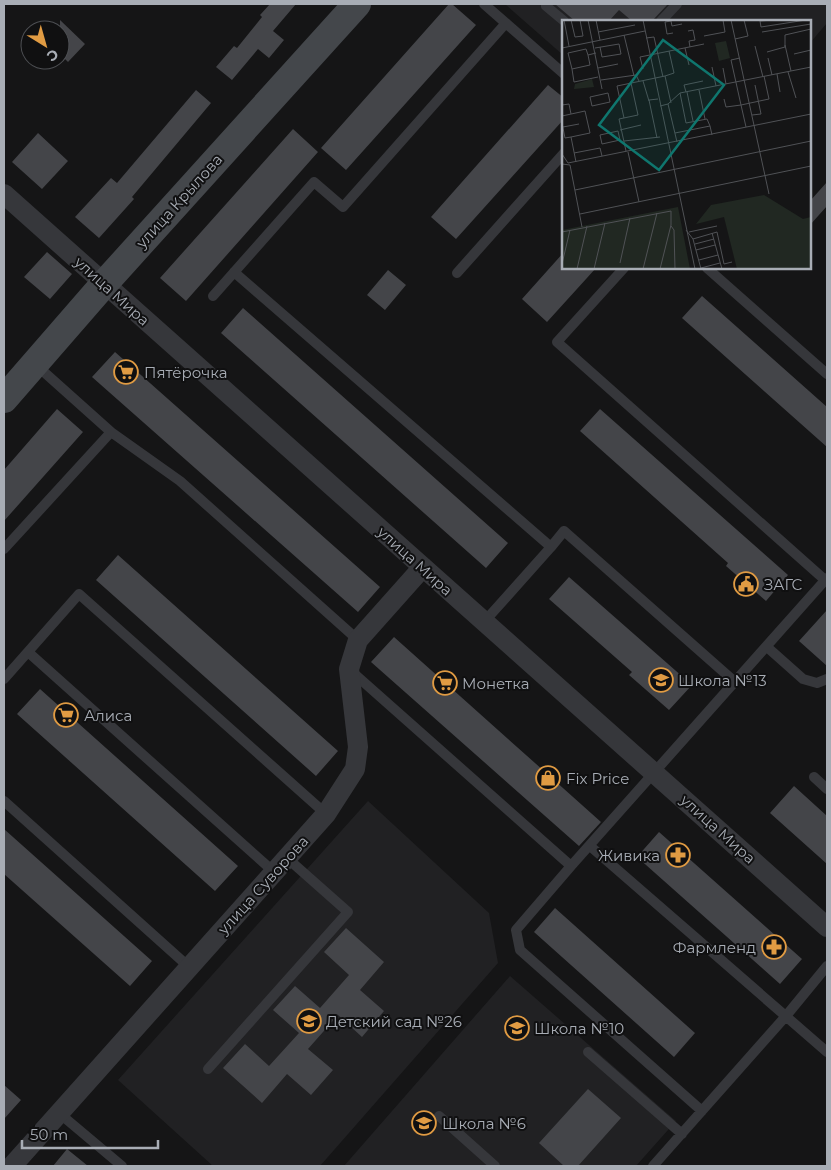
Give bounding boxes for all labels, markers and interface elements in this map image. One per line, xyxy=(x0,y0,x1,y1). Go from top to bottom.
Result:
north arrow xyxy=(20,20,70,70)
inset map xyxy=(562,20,811,269)
text: С xyxy=(43,45,62,66)
street label: улица Крылова xyxy=(131,150,226,253)
street label: улица Мира xyxy=(70,252,153,330)
supermarket icon: Пятёрочка xyxy=(113,359,139,385)
place label: Пятёрочка xyxy=(144,363,228,382)
street label: улица Мира xyxy=(373,522,456,600)
public building icon: ЗАГС xyxy=(733,571,759,597)
place label: ЗАГС xyxy=(764,575,803,594)
school or university icon: Школа №13 xyxy=(648,667,674,693)
supermarket icon: Монетка xyxy=(432,670,458,696)
place label: Школа №13 xyxy=(678,671,767,690)
place label: Монетка xyxy=(462,674,529,693)
supermarket icon: Алиса xyxy=(53,702,79,728)
place label: Алиса xyxy=(84,706,132,725)
shop icon: Fix Price xyxy=(535,765,561,791)
place label: Fix Price xyxy=(566,769,629,788)
street label: улица Мира xyxy=(676,790,759,868)
street label: улица Суворова xyxy=(213,832,312,939)
pharmacy icon: Живика xyxy=(665,842,691,868)
place label: Живика xyxy=(598,846,660,865)
pharmacy icon: Фармленд xyxy=(761,934,787,960)
place label: Фармленд xyxy=(673,938,756,957)
school or university icon: Детский сад №26 xyxy=(296,1008,322,1034)
place label: Детский сад №26 xyxy=(326,1012,462,1031)
school or university icon: Школа №10 xyxy=(504,1015,530,1041)
place label: Школа №10 xyxy=(534,1019,624,1038)
school or university icon: Школа №6 xyxy=(411,1110,437,1136)
place label: Школа №6 xyxy=(442,1114,526,1133)
scale bar xyxy=(22,1118,159,1150)
text: 50 m xyxy=(30,1125,68,1144)

